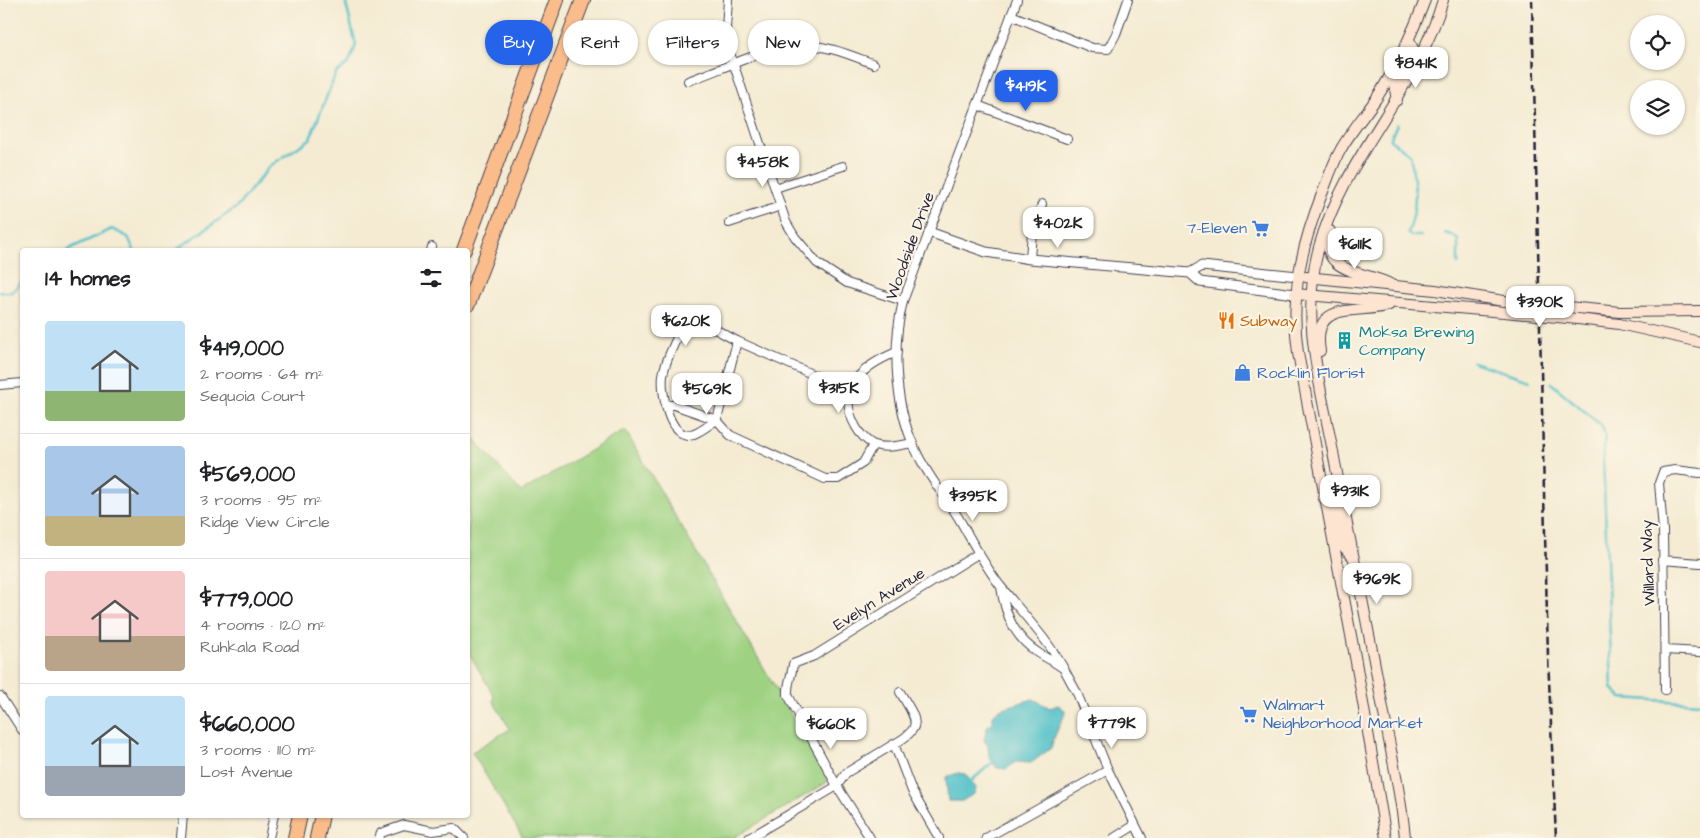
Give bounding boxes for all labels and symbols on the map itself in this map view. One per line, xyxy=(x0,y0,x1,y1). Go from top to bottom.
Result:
pin: $841K xyxy=(1381,46,1451,89)
pin: $419K xyxy=(991,70,1061,112)
pin: $458K xyxy=(728,146,798,188)
street label: Woodside Drive xyxy=(880,189,940,303)
pin: $402K xyxy=(1023,206,1093,249)
place label: 7-Eleven xyxy=(1187,217,1247,239)
supermarket icon: 7-Eleven xyxy=(1251,218,1271,238)
pin: $611K xyxy=(1320,228,1390,270)
pin: $390K xyxy=(1505,286,1575,328)
pin: $620K xyxy=(651,304,721,347)
place label: Subway xyxy=(1240,310,1297,333)
restaurant icon: Subway xyxy=(1216,311,1236,331)
place label: Moksa Brewing Company xyxy=(1359,321,1474,362)
building icon: Moksa Brewing Company xyxy=(1335,331,1355,351)
place label: Rocklin Florist xyxy=(1257,362,1366,384)
shop icon: Rocklin Florist xyxy=(1233,363,1253,383)
pin: $569K xyxy=(672,372,742,415)
pin: $315K xyxy=(804,372,874,414)
pin: $931K xyxy=(1315,474,1385,517)
pin: $395K xyxy=(938,480,1008,522)
street label: Willard Way xyxy=(1635,519,1661,606)
street label: Evelyn Avenue xyxy=(829,562,930,637)
pin: $969K xyxy=(1342,562,1412,605)
place label: Walmart Neighborhood Market xyxy=(1263,694,1423,735)
supermarket icon: Walmart Neighborhood Market xyxy=(1239,704,1259,724)
pin: $779K xyxy=(1077,706,1147,749)
pin: $660K xyxy=(796,708,866,750)

